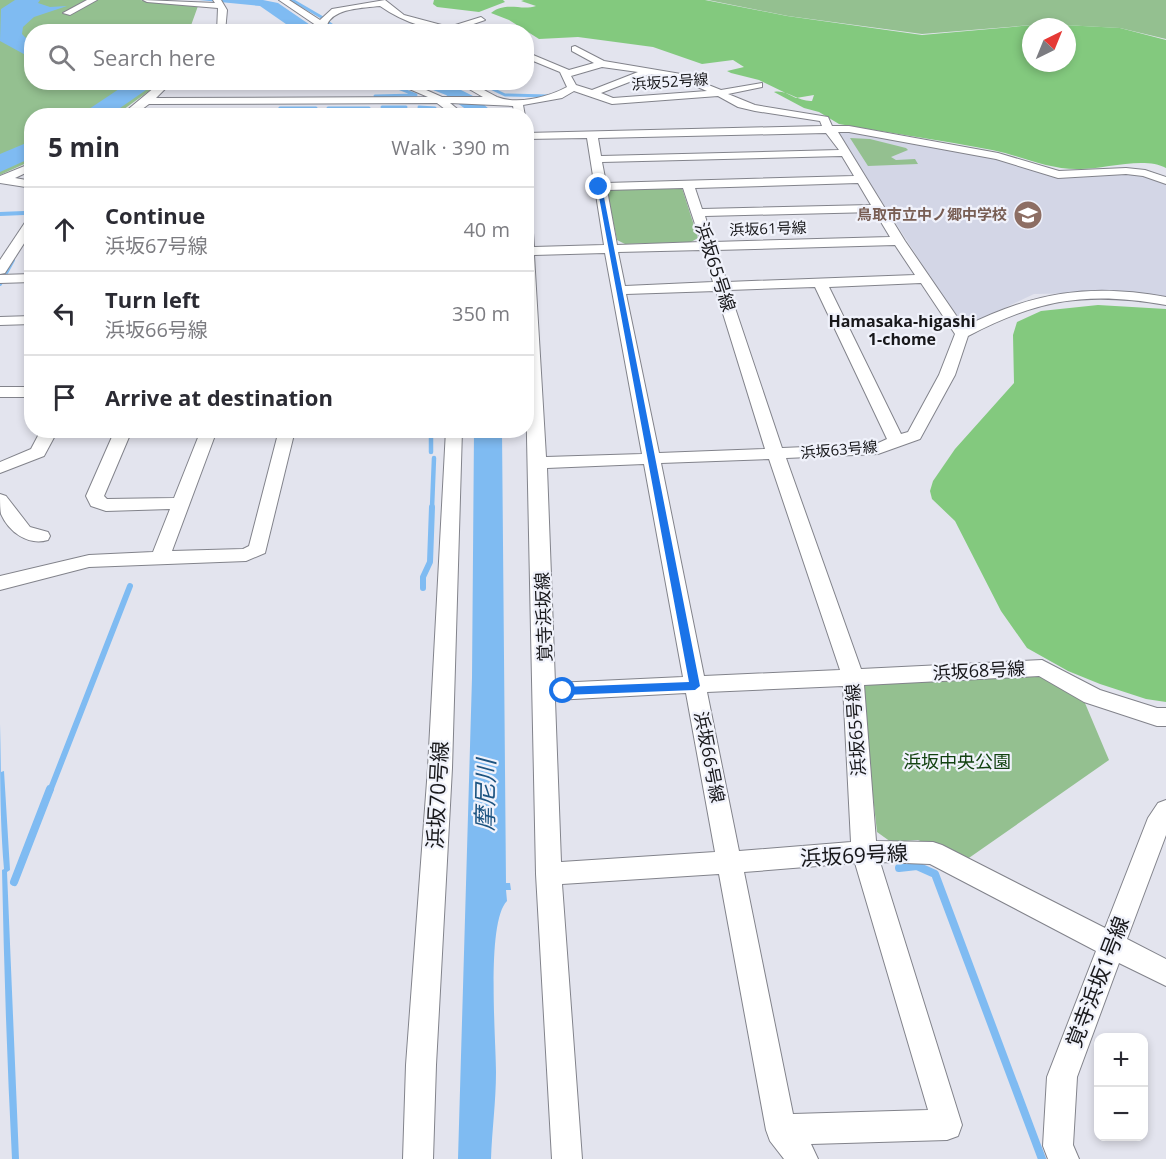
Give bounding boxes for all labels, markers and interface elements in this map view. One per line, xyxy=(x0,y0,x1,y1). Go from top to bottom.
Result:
north arrow xyxy=(1022,18,1076,72)
search box xyxy=(24,24,534,90)
icon: search xyxy=(45,41,78,74)
text: Search here xyxy=(93,42,216,72)
street label: 浜坂52号線 xyxy=(631,68,709,94)
text: 5 min xyxy=(48,129,120,165)
text: Walk · 390 m xyxy=(391,134,510,161)
route end xyxy=(585,173,611,199)
school or university icon: 鳥取市立中ノ郷中学校 xyxy=(1012,199,1044,231)
text: Continue xyxy=(105,200,205,230)
place label: 鳥取市立中ノ郷中学校 xyxy=(857,204,1007,224)
icon: ahead xyxy=(48,213,81,246)
text: 40 m xyxy=(463,216,510,243)
street label: 浜坂61号線 xyxy=(729,217,807,239)
street label: 浜坂65号線 xyxy=(690,219,742,314)
text: 浜坂67号線 xyxy=(105,232,208,259)
text: Turn left xyxy=(105,284,200,314)
icon: left xyxy=(48,297,81,330)
text: 350 m xyxy=(452,300,510,327)
district label: Hamasaka-higashi 1-chome xyxy=(828,310,976,350)
text: 浜坂66号線 xyxy=(105,316,208,343)
icon: arrive xyxy=(48,381,81,414)
text: Arrive at destination xyxy=(105,382,333,412)
street label: 浜坂63号線 xyxy=(800,436,878,462)
street label: 覚寺浜坂線 xyxy=(529,572,557,662)
street label: 浜坂68号線 xyxy=(932,656,1026,684)
route start xyxy=(549,677,575,703)
street label: 浜坂65号線 xyxy=(840,683,870,777)
street label: 浜坂66号線 xyxy=(689,709,731,805)
street label: 浜坂70号線 xyxy=(420,740,454,850)
park label: 浜坂中央公園 xyxy=(903,749,1011,773)
water label: 摩尼川 xyxy=(467,756,502,831)
street label: 浜坂69号線 xyxy=(799,838,909,872)
street label: 覚寺浜坂1号線 xyxy=(1059,912,1135,1051)
map controls xyxy=(1094,1033,1148,1141)
button: + xyxy=(1094,1033,1148,1087)
button: − xyxy=(1094,1087,1148,1141)

